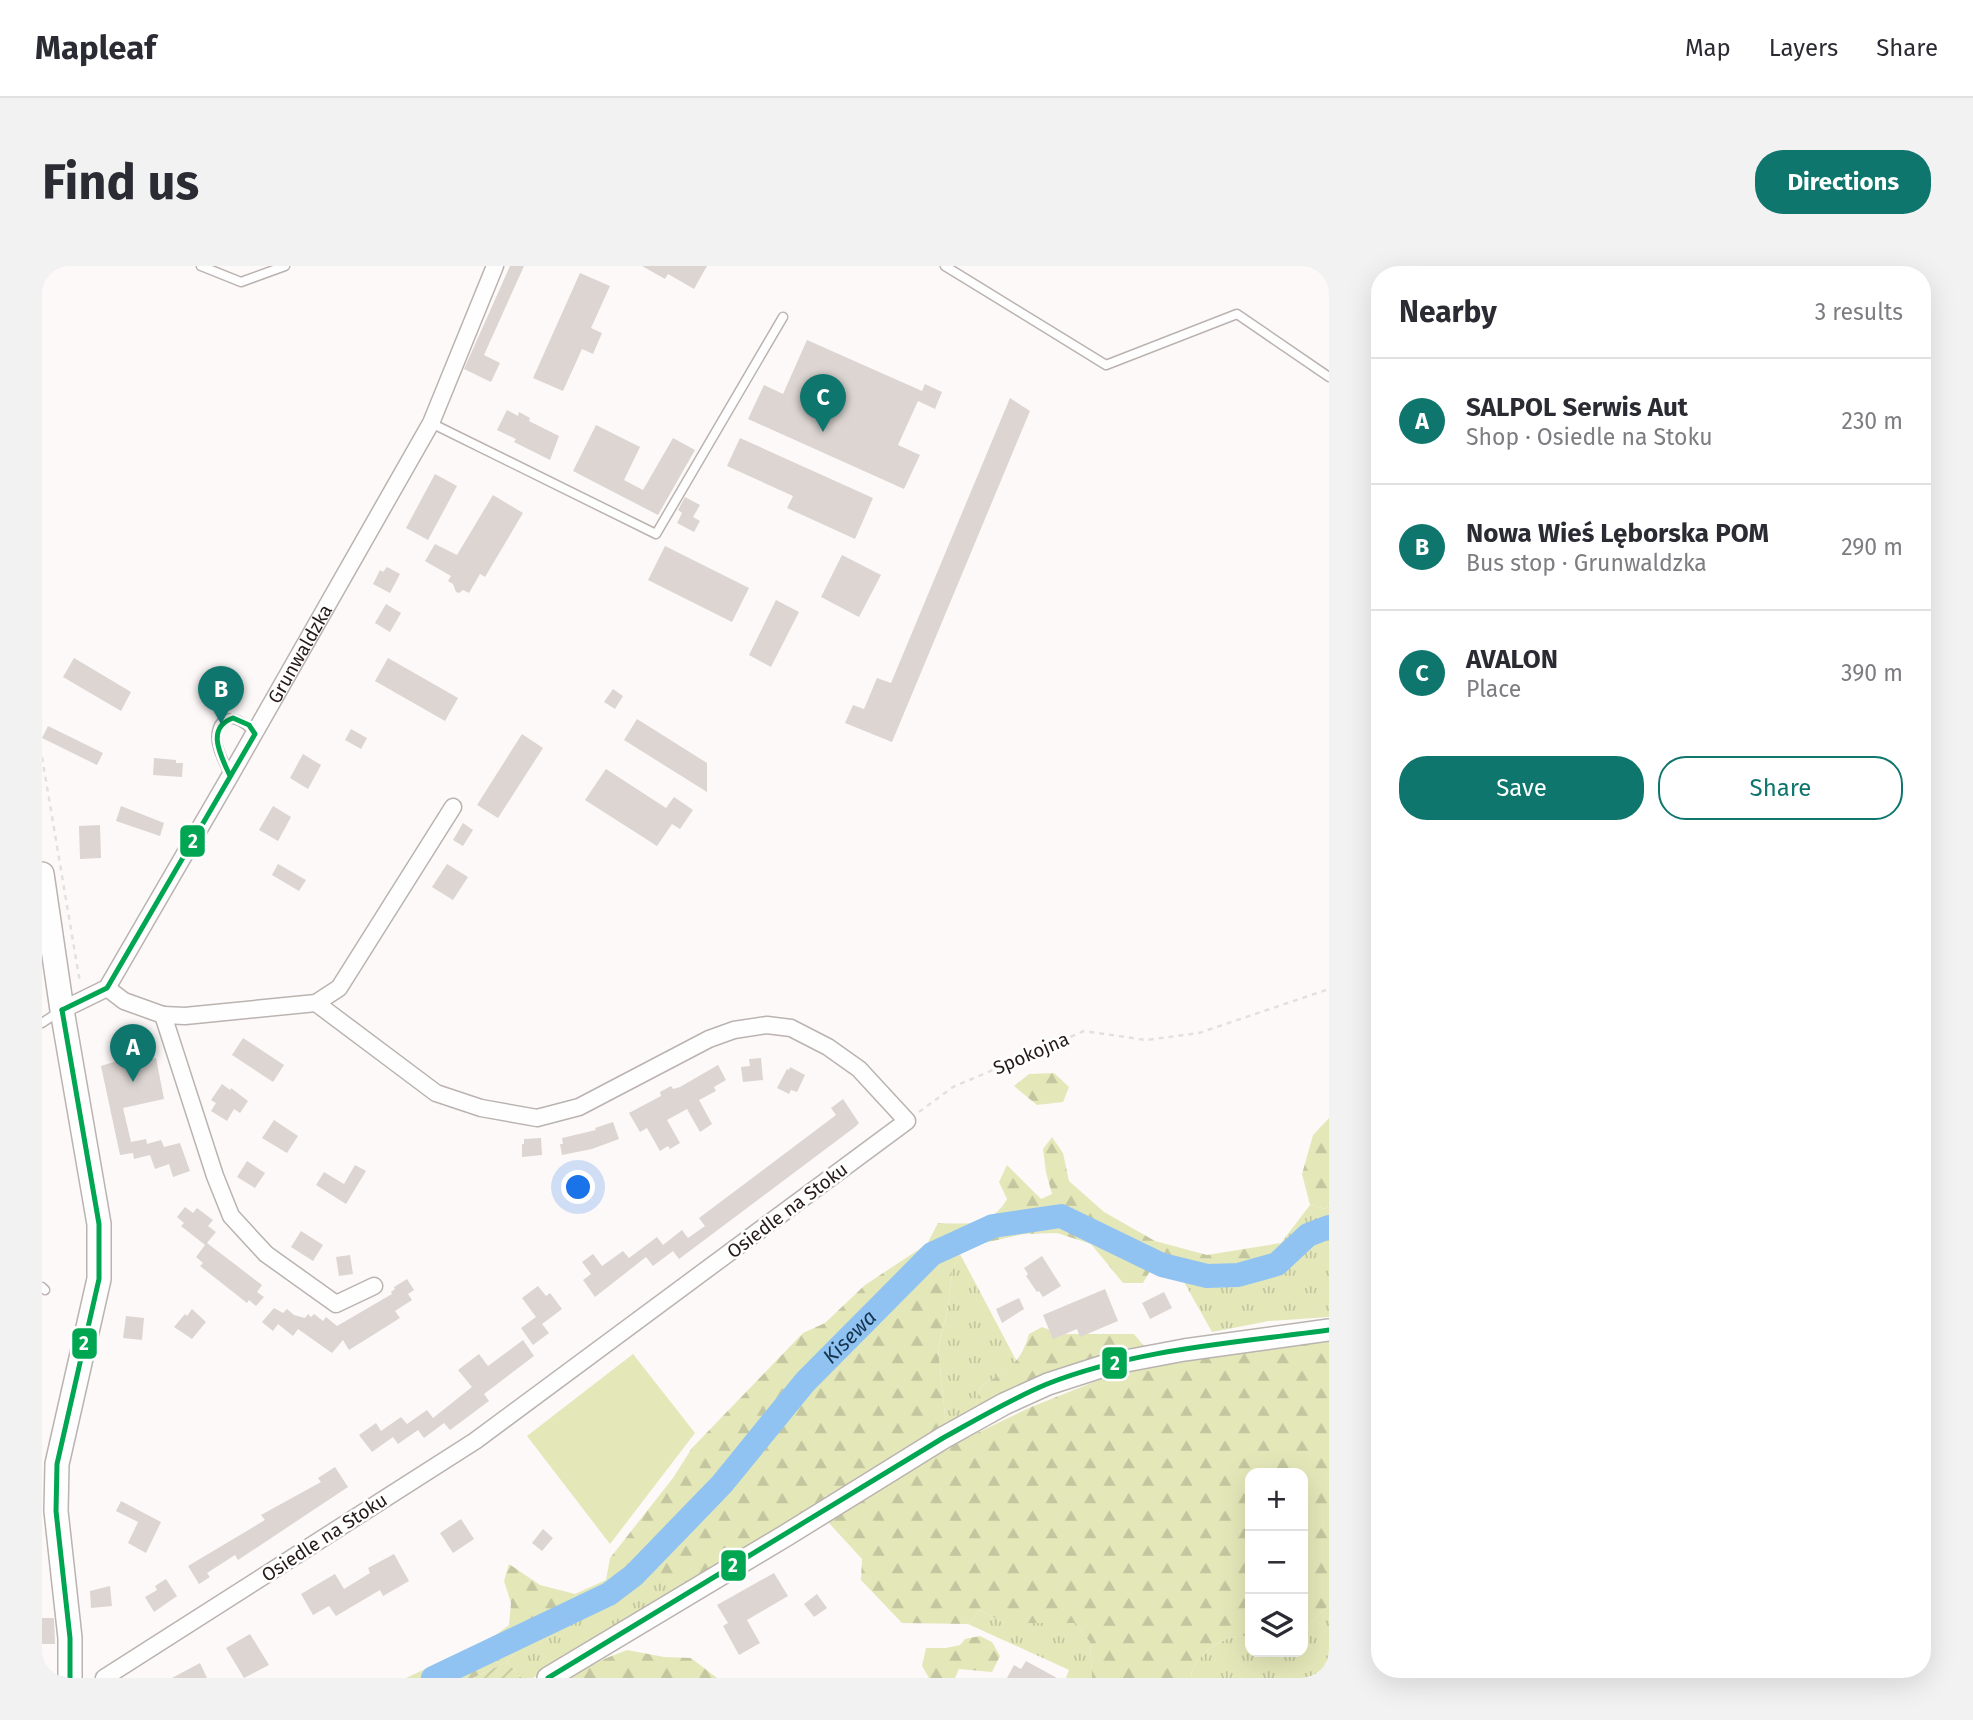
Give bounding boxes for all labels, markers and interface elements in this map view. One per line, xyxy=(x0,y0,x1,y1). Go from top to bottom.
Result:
text: Mapleaf xyxy=(35,28,156,68)
text: Map xyxy=(1685,34,1731,62)
text: Layers xyxy=(1769,34,1838,62)
text: Share xyxy=(1876,34,1938,62)
button: Directions xyxy=(1755,150,1931,214)
text: Find us xyxy=(42,153,199,212)
text: Nearby xyxy=(1399,294,1497,330)
text: 3 results xyxy=(1815,298,1903,326)
pin: C xyxy=(800,374,846,432)
text: SALPOL Serwis Aut xyxy=(1466,392,1688,423)
text: A xyxy=(1415,407,1429,435)
text: 230 m xyxy=(1842,407,1903,435)
text: Shop · Osiedle na Stoku xyxy=(1466,423,1713,451)
text: Nowa Wieś Lęborska POM xyxy=(1466,518,1769,549)
text: B xyxy=(1415,533,1429,561)
text: 290 m xyxy=(1841,533,1903,561)
text: Bus stop · Grunwaldzka xyxy=(1466,549,1707,577)
street label: Grunwaldzka xyxy=(263,600,337,707)
text: AVALON xyxy=(1466,644,1558,675)
text: C xyxy=(1415,659,1429,687)
text: 390 m xyxy=(1841,659,1903,687)
pin: B xyxy=(198,666,244,724)
text: Place xyxy=(1466,675,1521,703)
button: Save xyxy=(1399,756,1644,820)
button: Share xyxy=(1658,756,1903,820)
line badge: 2 xyxy=(179,824,206,858)
text: 2 xyxy=(188,830,198,853)
pin: A xyxy=(110,1024,156,1082)
street label: Spokojna xyxy=(990,1027,1073,1080)
street label: Osiedle na Stoku xyxy=(722,1158,852,1263)
your location xyxy=(561,1170,595,1204)
water label: Kisewa xyxy=(817,1305,882,1369)
line badge: 2 xyxy=(71,1327,98,1360)
text: 2 xyxy=(79,1332,89,1355)
line badge: 2 xyxy=(1101,1346,1128,1380)
text: 2 xyxy=(1110,1352,1120,1375)
map controls xyxy=(1245,1468,1308,1657)
button: + xyxy=(1245,1468,1308,1531)
street label: Osiedle na Stoku xyxy=(257,1488,391,1587)
button: − xyxy=(1245,1531,1308,1594)
line badge: 2 xyxy=(720,1549,747,1582)
text: 2 xyxy=(728,1554,738,1577)
button: layers xyxy=(1245,1594,1308,1657)

